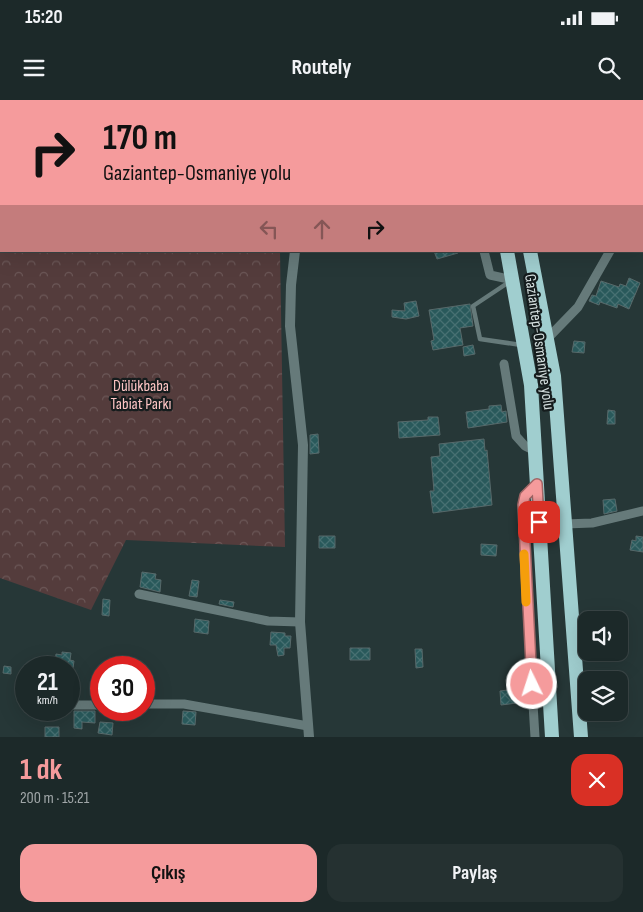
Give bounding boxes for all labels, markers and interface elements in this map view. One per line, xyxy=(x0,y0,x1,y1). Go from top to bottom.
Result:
text: 15:20 xyxy=(25,6,62,29)
icon: menu xyxy=(20,54,48,82)
text: Routely xyxy=(292,54,351,81)
icon: search xyxy=(595,54,623,82)
text: 170 m xyxy=(103,117,177,160)
icon: right xyxy=(20,120,85,185)
text: Gaziantep-Osmaniye yolu xyxy=(103,160,291,187)
icon: left xyxy=(255,215,283,243)
icon: ahead xyxy=(308,215,336,243)
icon: right xyxy=(361,215,389,243)
street label: Gaziantep-Osmaniye yolu xyxy=(520,273,558,411)
park label: Dülükbaba Tabiat Parkı xyxy=(110,377,172,414)
pin xyxy=(518,501,560,543)
icon: arrive xyxy=(525,508,553,536)
map controls xyxy=(578,611,628,721)
button: sound xyxy=(578,611,628,661)
speed limit sign: 30 xyxy=(90,656,155,721)
position arrow xyxy=(505,657,557,709)
text: 21 xyxy=(37,667,58,698)
button: layers xyxy=(578,671,628,721)
text: km/h xyxy=(37,693,58,708)
text: 1 dk xyxy=(20,752,62,788)
button: close xyxy=(571,754,623,806)
text: 200 m · 15:21 xyxy=(20,789,89,808)
button: Çıkış xyxy=(20,844,317,902)
button: Paylaş xyxy=(327,844,623,902)

